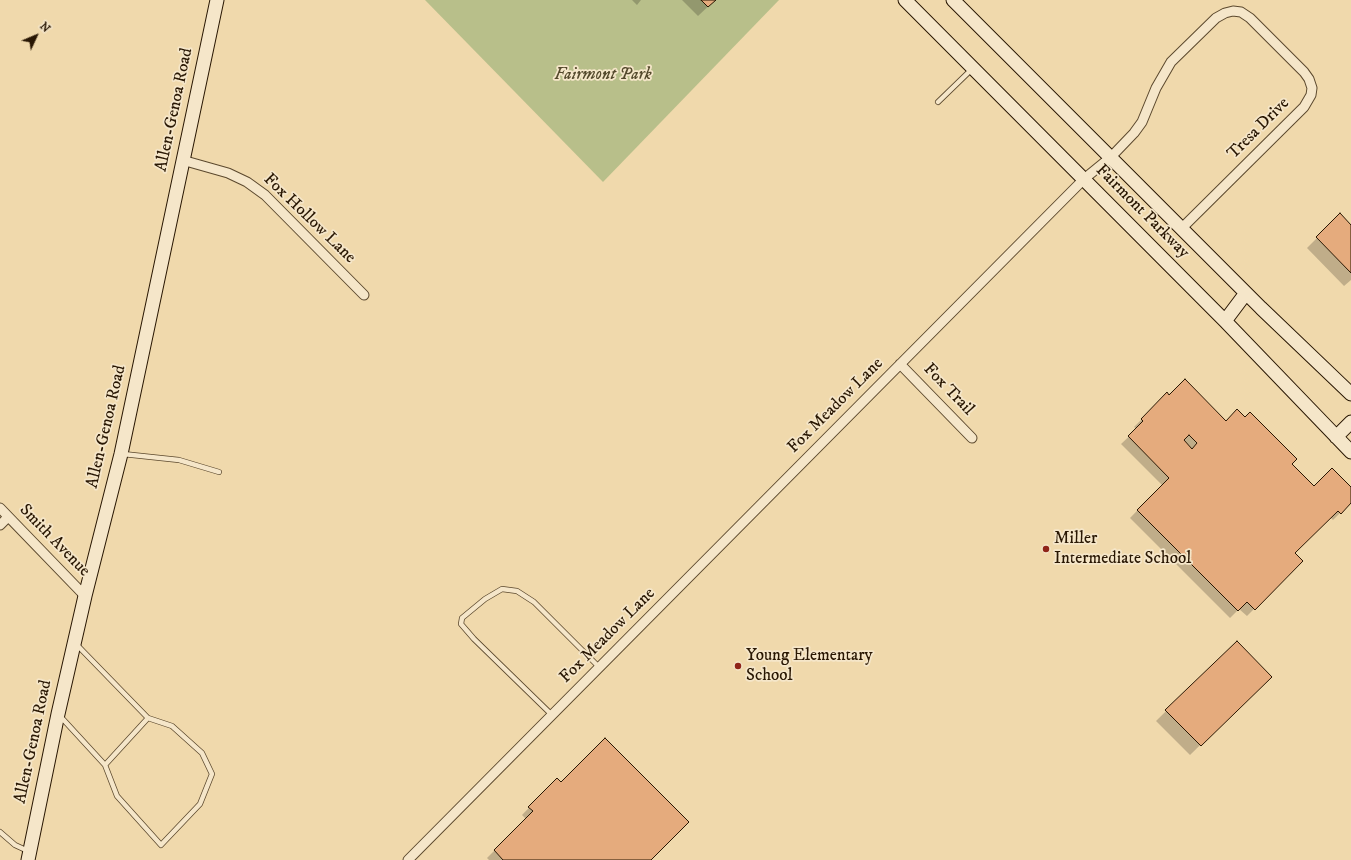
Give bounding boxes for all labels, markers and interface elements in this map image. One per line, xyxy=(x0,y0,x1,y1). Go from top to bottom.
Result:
north arrow xyxy=(16,16,56,56)
text: N xyxy=(36,20,53,36)
street label: Allen-Genoa Road xyxy=(152,46,198,174)
park label: Fairmont Park xyxy=(554,65,652,85)
street label: Tresa Drive xyxy=(1224,94,1294,164)
street label: Fairmont Parkway xyxy=(1091,161,1193,263)
street label: Fox Hollow Lane xyxy=(259,170,359,268)
street label: Fox Meadow Lane xyxy=(784,354,888,458)
street label: Fox Trail xyxy=(918,360,978,420)
street label: Allen-Genoa Road xyxy=(83,363,131,491)
street label: Smith Avenue xyxy=(14,500,94,582)
place label: Miller Intermediate School xyxy=(1054,529,1191,569)
marker: Miller Intermediate School xyxy=(1041,544,1051,554)
street label: Fox Meadow Lane xyxy=(556,584,660,688)
place label: Young Elementary School xyxy=(746,646,873,686)
marker: Young Elementary School xyxy=(733,661,743,671)
street label: Allen-Genoa Road xyxy=(11,678,57,806)

